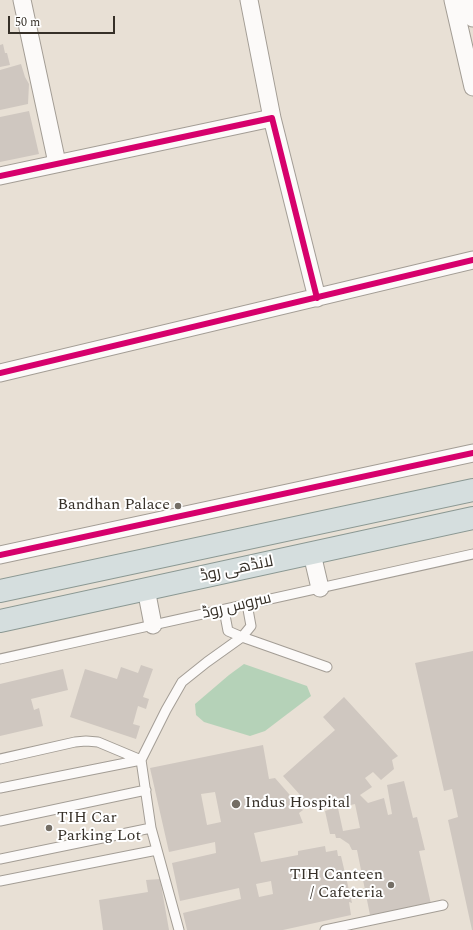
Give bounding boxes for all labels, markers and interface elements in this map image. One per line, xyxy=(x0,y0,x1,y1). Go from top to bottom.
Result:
scale bar xyxy=(10,8,117,34)
text: 50 m xyxy=(15,13,40,32)
place label: Bandhan Palace xyxy=(57,496,170,516)
marker: Bandhan Palace xyxy=(173,501,183,511)
street label: لانڈھی روڈ xyxy=(198,553,276,587)
street label: سروس روڈ xyxy=(200,590,274,624)
place label: Indus Hospital xyxy=(245,794,350,814)
marker: Indus Hospital xyxy=(230,798,242,810)
place label: TIH Car Parking Lot xyxy=(57,809,141,847)
marker: TIH Car Parking Lot xyxy=(44,823,54,833)
place label: TIH Canteen / Cafeteria xyxy=(290,866,383,904)
marker: TIH Canteen / Cafeteria xyxy=(386,880,396,890)

